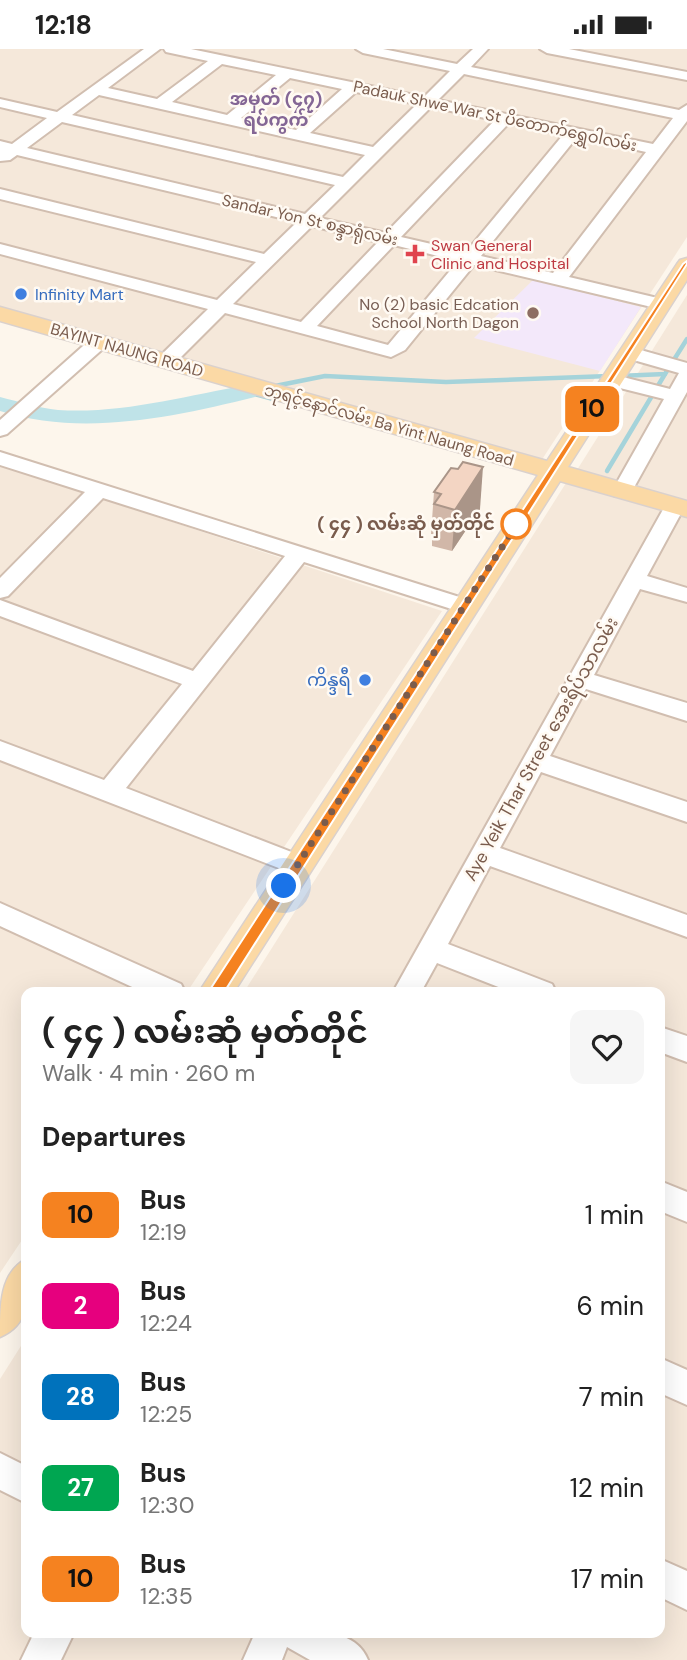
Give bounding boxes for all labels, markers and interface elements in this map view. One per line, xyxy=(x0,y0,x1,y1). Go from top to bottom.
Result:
text: 12:18 xyxy=(35,8,92,42)
street label: Padauk Shwe War St ပိတောက်ရွှေဝါလမ်း xyxy=(351,75,639,159)
district label: အမှတ် (၄၇) ရပ်ကွက် xyxy=(230,87,322,134)
street label: Sandar Yon St စန္ဒာရုံလမ်း xyxy=(219,189,400,254)
place label: Swan General Clinic and Hospital xyxy=(431,235,569,274)
marker: Swan General Clinic and Hospital xyxy=(405,244,425,264)
place label: Infinity Mart xyxy=(35,284,124,305)
marker: Infinity Mart xyxy=(13,286,29,302)
place label: No (2) basic Edcation School North Dagon xyxy=(359,294,519,333)
marker: No (2) basic Edcation School North Dagon xyxy=(525,305,541,321)
street label: BAYINT NAUNG ROAD xyxy=(48,318,206,382)
street label: ဘုရင့်နောင်လမ်း Ba Yint Naung Road xyxy=(261,378,517,475)
line badge: 10 xyxy=(560,386,624,432)
text: 10 xyxy=(579,393,605,424)
marker: ( ၄၄ ) လမ်းဆုံ မှတ်တိုင် xyxy=(501,509,531,539)
place label: ( ၄၄ ) လမ်းဆုံ မှတ်တိုင် xyxy=(317,512,495,538)
street label: Aye Yeik Thar Street အေးရိပ်သာလမ်း xyxy=(456,612,626,887)
place label: ကိန္ဒရီ xyxy=(307,666,352,695)
marker: ကိန္ဒရီ xyxy=(357,672,373,688)
your location xyxy=(266,868,301,903)
text: ( ၄၄ ) လမ်းဆုံ မှတ်တိုင် xyxy=(42,1010,368,1053)
button: heart xyxy=(570,1010,644,1084)
text: Walk · 4 min · 260 m xyxy=(42,1058,255,1088)
text: Departures xyxy=(42,1120,186,1154)
text: Bus xyxy=(140,1183,186,1217)
text: 1 min xyxy=(585,1198,644,1232)
text: 10 xyxy=(68,1199,93,1230)
text: 12:19 xyxy=(140,1217,187,1247)
text: Bus xyxy=(140,1274,186,1308)
text: 6 min xyxy=(576,1289,644,1323)
text: 2 xyxy=(74,1290,87,1321)
text: 12:24 xyxy=(140,1308,192,1338)
text: Bus xyxy=(140,1365,186,1399)
text: 7 min xyxy=(579,1380,644,1414)
text: 28 xyxy=(66,1381,95,1412)
text: 12:25 xyxy=(140,1399,192,1429)
text: Bus xyxy=(140,1456,186,1490)
text: 12 min xyxy=(570,1471,644,1505)
text: 27 xyxy=(67,1472,94,1503)
text: 12:30 xyxy=(140,1490,194,1520)
text: Bus xyxy=(140,1547,186,1581)
text: 17 min xyxy=(571,1562,644,1596)
text: 10 xyxy=(68,1563,93,1594)
text: 12:35 xyxy=(140,1581,193,1611)

